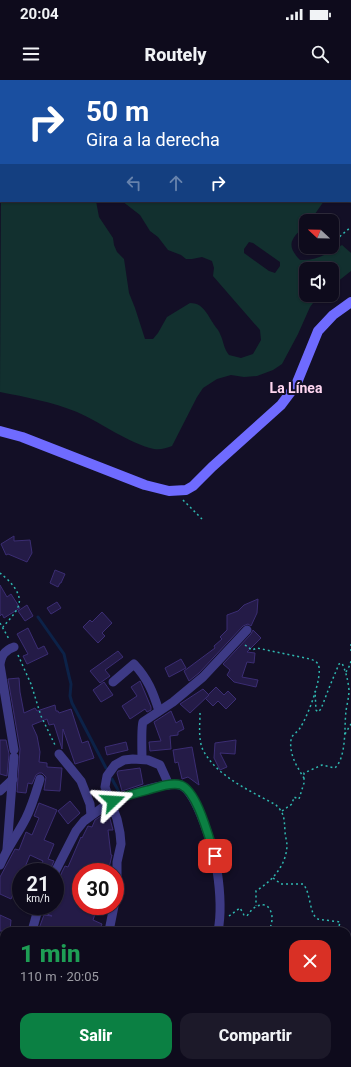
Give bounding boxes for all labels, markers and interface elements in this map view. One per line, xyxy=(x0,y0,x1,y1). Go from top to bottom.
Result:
text: 20:04 xyxy=(20,5,59,23)
icon: menu xyxy=(20,43,42,65)
icon: search xyxy=(309,43,331,65)
text: Routely xyxy=(145,44,206,65)
text: 50 m xyxy=(86,95,149,128)
icon: right xyxy=(20,96,72,148)
text: Gira a la derecha xyxy=(86,129,220,150)
icon: left xyxy=(123,172,145,194)
icon: ahead xyxy=(165,172,187,194)
icon: right xyxy=(207,172,229,194)
north arrow xyxy=(299,214,339,254)
map controls xyxy=(299,214,339,302)
button: sound xyxy=(299,262,339,302)
district label: La Línea xyxy=(270,380,323,396)
position arrow xyxy=(92,780,134,822)
pin xyxy=(198,839,232,873)
icon: arrive xyxy=(204,845,226,867)
speed limit sign: 30 xyxy=(72,863,124,915)
text: 21 xyxy=(27,872,49,896)
text: km/h xyxy=(26,893,50,904)
text: 1 min xyxy=(20,940,81,968)
button: close xyxy=(289,940,331,982)
text: 110 m · 20:05 xyxy=(20,969,99,984)
button: Salir xyxy=(20,1013,172,1059)
button: Compartir xyxy=(180,1013,331,1059)

